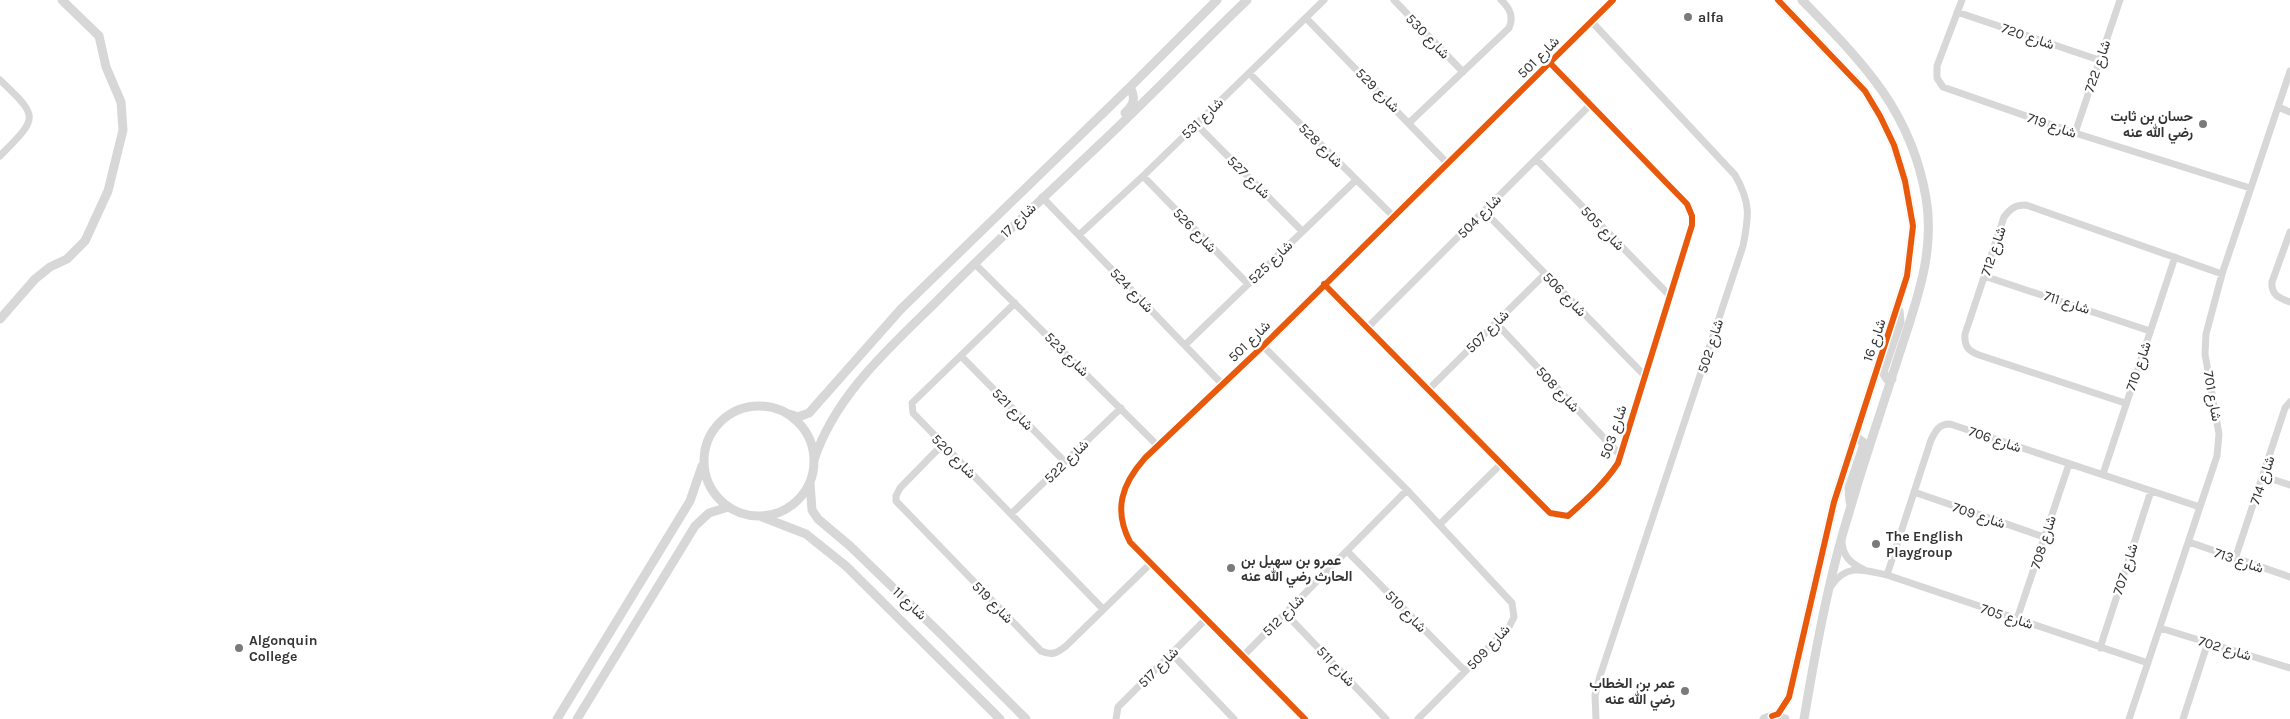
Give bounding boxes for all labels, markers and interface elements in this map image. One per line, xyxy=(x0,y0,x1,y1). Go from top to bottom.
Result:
place label: alfa xyxy=(1698,9,1724,26)
street label: شارع 530 xyxy=(1401,10,1453,64)
marker: alfa xyxy=(1682,11,1694,23)
street label: شارع 720 xyxy=(1999,20,2056,55)
street label: شارع 501 xyxy=(1514,33,1564,83)
street label: شارع 722 xyxy=(2081,38,2116,95)
street label: شارع 529 xyxy=(1351,65,1403,117)
street label: شارع 531 xyxy=(1178,94,1228,144)
place label: حسان بن ثابت رضي الله عنه xyxy=(2110,108,2193,144)
street label: شارع 719 xyxy=(2024,109,2079,144)
marker: حسان بن ثابت رضي الله عنه xyxy=(2197,118,2209,130)
street label: شارع 528 xyxy=(1293,120,1346,173)
street label: شارع 527 xyxy=(1222,152,1274,204)
street label: شارع 504 xyxy=(1454,191,1506,243)
street label: شارع 17 xyxy=(997,199,1041,243)
street label: شارع 505 xyxy=(1576,202,1628,256)
street label: شارع 526 xyxy=(1168,204,1220,258)
street label: شارع 712 xyxy=(1977,224,2012,279)
street label: شارع 525 xyxy=(1245,237,1298,289)
street label: شارع 524 xyxy=(1105,265,1157,318)
street label: شارع 506 xyxy=(1538,268,1590,322)
street label: شارع 711 xyxy=(2041,287,2092,320)
street label: شارع 507 xyxy=(1462,306,1514,358)
street label: شارع 501 xyxy=(1225,317,1275,367)
street label: شارع 502 xyxy=(1694,317,1729,376)
street label: شارع 16 xyxy=(1859,317,1892,364)
street label: شارع 523 xyxy=(1040,329,1092,381)
street label: شارع 710 xyxy=(2122,339,2157,394)
street label: شارع 508 xyxy=(1531,363,1583,417)
street label: شارع 701 xyxy=(2198,369,2225,423)
street label: شارع 521 xyxy=(987,385,1037,435)
street label: شارع 503 xyxy=(1596,403,1633,462)
street label: شارع 706 xyxy=(1966,423,2023,458)
street label: شارع 520 xyxy=(926,431,979,484)
street label: شارع 522 xyxy=(1040,436,1094,488)
street label: شارع 714 xyxy=(2246,454,2281,507)
street label: شارع 709 xyxy=(1950,499,2007,534)
street label: شارع 708 xyxy=(2027,513,2062,572)
place label: The English Playgroup xyxy=(1886,528,1963,561)
marker: The English Playgroup xyxy=(1870,538,1882,550)
street label: شارع 707 xyxy=(2109,541,2144,598)
street label: شارع 713 xyxy=(2211,544,2266,579)
place label: عمرو بن سهيل بن الحارث رضي الله عنه xyxy=(1241,552,1352,588)
marker: عمرو بن سهيل بن الحارث رضي الله عنه xyxy=(1225,562,1237,574)
street label: شارع 519 xyxy=(967,578,1017,628)
street label: شارع 11 xyxy=(888,583,930,625)
street label: شارع 510 xyxy=(1380,587,1430,637)
street label: شارع 512 xyxy=(1259,591,1309,641)
street label: شارع 705 xyxy=(1978,600,2035,635)
street label: شارع 509 xyxy=(1463,621,1515,675)
place label: Algonquin College xyxy=(249,632,317,665)
street label: شارع 702 xyxy=(2196,632,2253,666)
marker: Algonquin College xyxy=(233,642,245,654)
street label: شارع 517 xyxy=(1134,643,1184,693)
street label: شارع 511 xyxy=(1311,643,1358,691)
place label: عمر بن الخطاب رضي الله عنه xyxy=(1589,675,1675,711)
marker: عمر بن الخطاب رضي الله عنه xyxy=(1679,685,1691,697)

